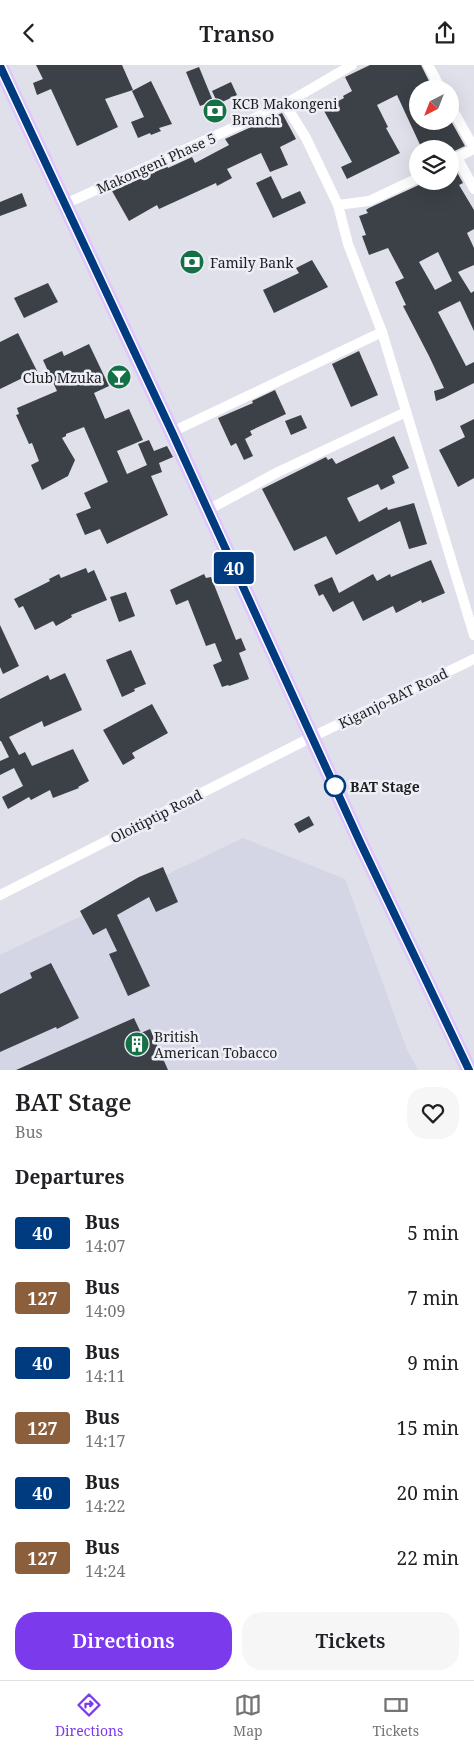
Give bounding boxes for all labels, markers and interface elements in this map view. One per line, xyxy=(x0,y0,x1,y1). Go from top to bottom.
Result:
text: Transo xyxy=(199,18,275,48)
icon: back xyxy=(15,19,43,47)
icon: share xyxy=(431,19,459,47)
north arrow xyxy=(409,80,459,130)
map controls xyxy=(409,80,459,190)
place label: KCB Makongeni Branch xyxy=(232,94,338,129)
bank icon: KCB Makongeni Branch xyxy=(202,98,228,124)
street label: Makongeni Phase 5 xyxy=(93,128,219,198)
button: layers xyxy=(409,140,459,190)
bank icon: Family Bank xyxy=(179,249,205,275)
place label: Family Bank xyxy=(210,253,294,272)
bar icon: Club Mzuka xyxy=(106,364,132,390)
place label: Club Mzuka xyxy=(23,368,102,387)
line badge: 40 xyxy=(212,552,256,584)
text: 40 xyxy=(224,556,244,580)
street label: Kiganjo-BAT Road xyxy=(335,663,451,733)
marker: BAT Stage xyxy=(324,775,346,797)
place label: BAT Stage xyxy=(350,777,420,796)
street label: Oloitiptip Road xyxy=(107,785,206,847)
place label: British American Tobacco xyxy=(154,1027,277,1062)
building icon: British American Tobacco xyxy=(124,1031,150,1057)
text: BAT Stage xyxy=(15,1085,132,1118)
button: heart xyxy=(407,1087,459,1139)
text: Bus xyxy=(15,1121,43,1143)
text: Departures xyxy=(15,1164,124,1190)
text: Bus xyxy=(85,1209,120,1235)
text: 5 min xyxy=(407,1220,459,1246)
text: 40 xyxy=(32,1221,53,1245)
text: 14:07 xyxy=(85,1235,125,1257)
text: Bus xyxy=(85,1274,120,1300)
text: 7 min xyxy=(407,1285,459,1311)
text: 127 xyxy=(27,1286,58,1310)
text: 14:09 xyxy=(85,1300,125,1322)
text: Bus xyxy=(85,1339,120,1365)
text: 9 min xyxy=(407,1350,459,1376)
text: 40 xyxy=(32,1351,53,1375)
text: 14:11 xyxy=(85,1365,125,1387)
text: Bus xyxy=(85,1404,120,1430)
text: 15 min xyxy=(397,1415,459,1441)
text: 127 xyxy=(27,1416,58,1440)
text: 14:17 xyxy=(85,1430,125,1452)
text: Bus xyxy=(85,1469,120,1495)
text: 20 min xyxy=(397,1480,459,1506)
text: 40 xyxy=(32,1481,53,1505)
text: 14:22 xyxy=(85,1495,125,1517)
text: Bus xyxy=(85,1534,120,1560)
text: 22 min xyxy=(397,1545,459,1571)
text: 127 xyxy=(27,1546,58,1570)
text: 14:24 xyxy=(85,1560,125,1582)
button: Directions xyxy=(15,1612,232,1670)
button: Tickets xyxy=(242,1612,459,1670)
tab: Directions xyxy=(55,1691,123,1740)
tab: Map xyxy=(233,1691,263,1740)
tab: Tickets xyxy=(373,1691,419,1740)

